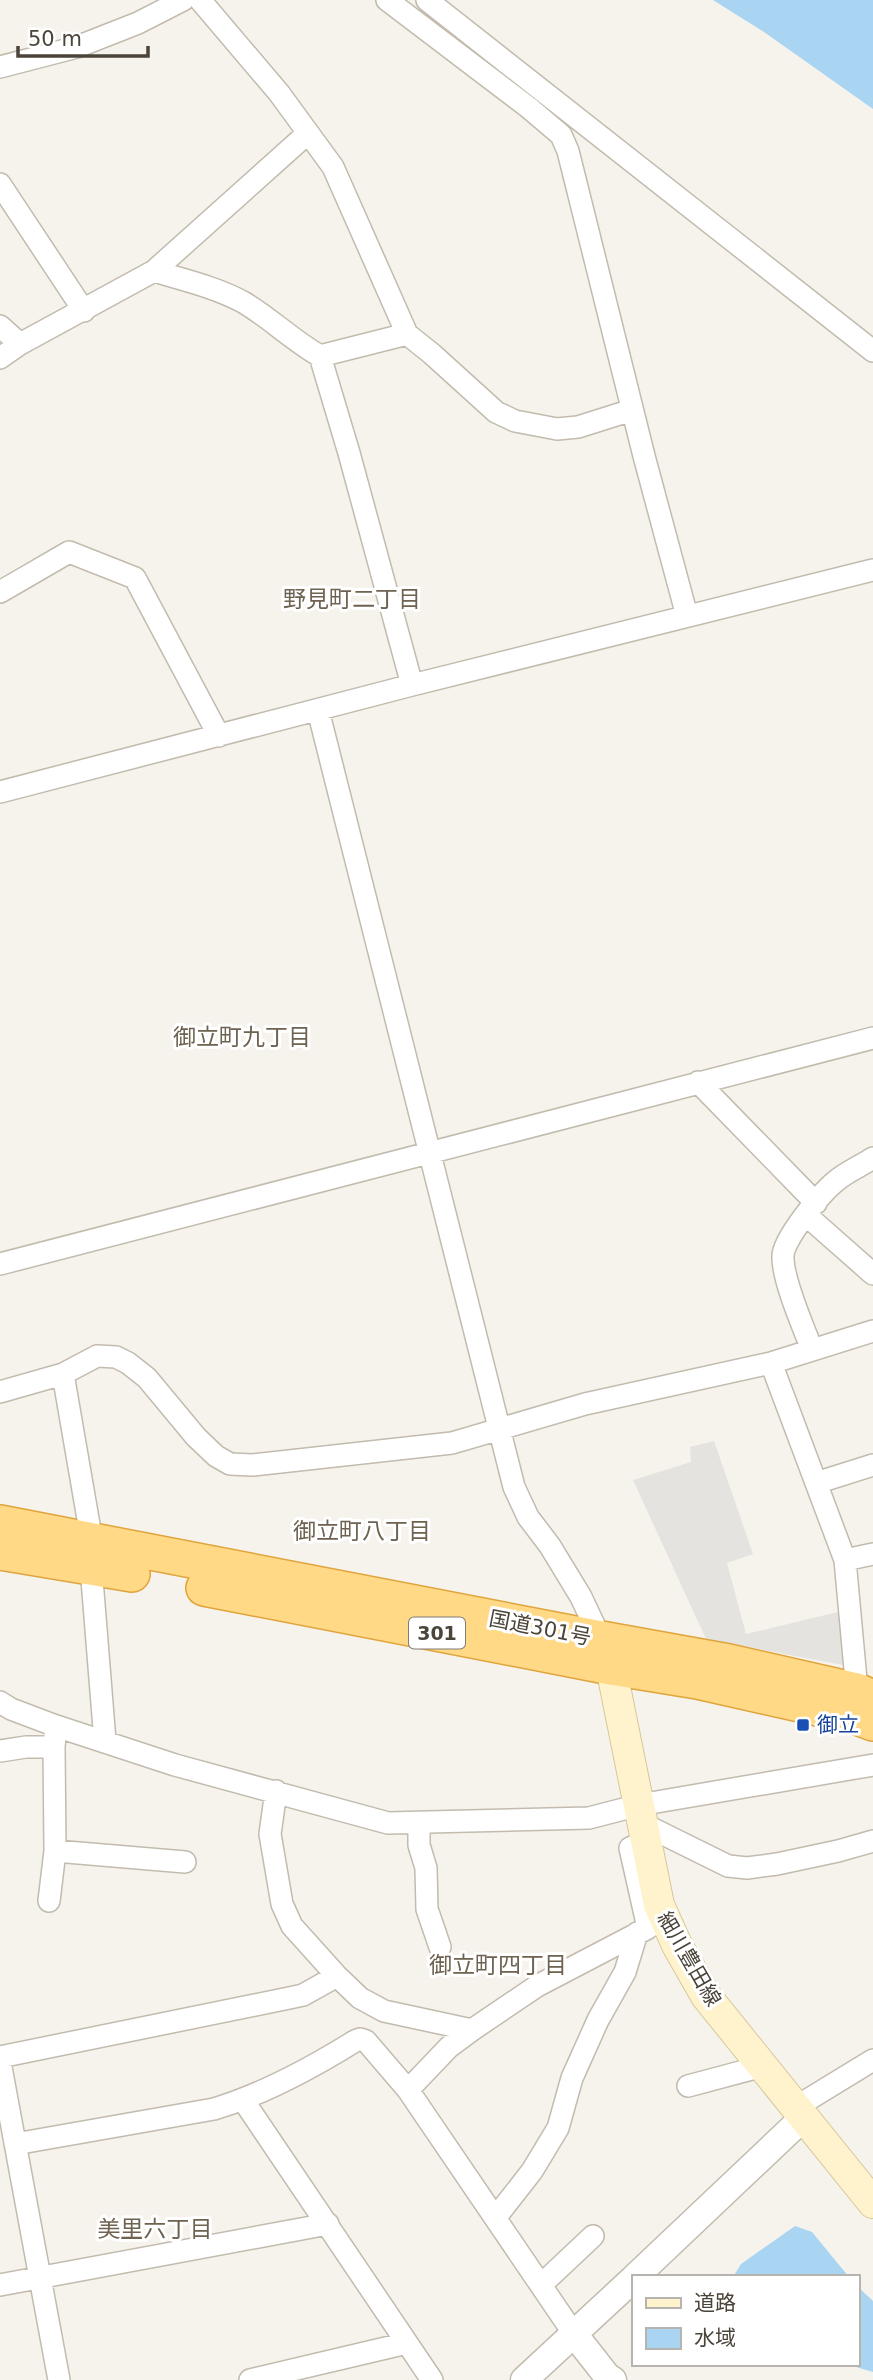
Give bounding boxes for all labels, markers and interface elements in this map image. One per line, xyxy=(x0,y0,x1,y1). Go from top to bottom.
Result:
scale bar xyxy=(18,14,147,58)
text: 50 m xyxy=(28,27,82,51)
district label: 野見町二丁目 xyxy=(283,586,421,612)
district label: 御立町九丁目 xyxy=(173,1024,311,1050)
district label: 御立町八丁目 xyxy=(293,1518,431,1544)
street label: 国道301号 xyxy=(487,1606,593,1650)
road number: 301 xyxy=(409,1618,465,1648)
place label: 御立 xyxy=(817,1713,859,1737)
marker: 御立 xyxy=(795,1717,811,1733)
street label: 細川豊田線 xyxy=(652,1908,726,2010)
district label: 御立町四丁目 xyxy=(429,1952,567,1978)
district label: 美里六丁目 xyxy=(98,2216,213,2242)
legend xyxy=(632,2275,859,2366)
text: 道路 xyxy=(694,2291,736,2315)
text: 水域 xyxy=(694,2326,736,2350)

